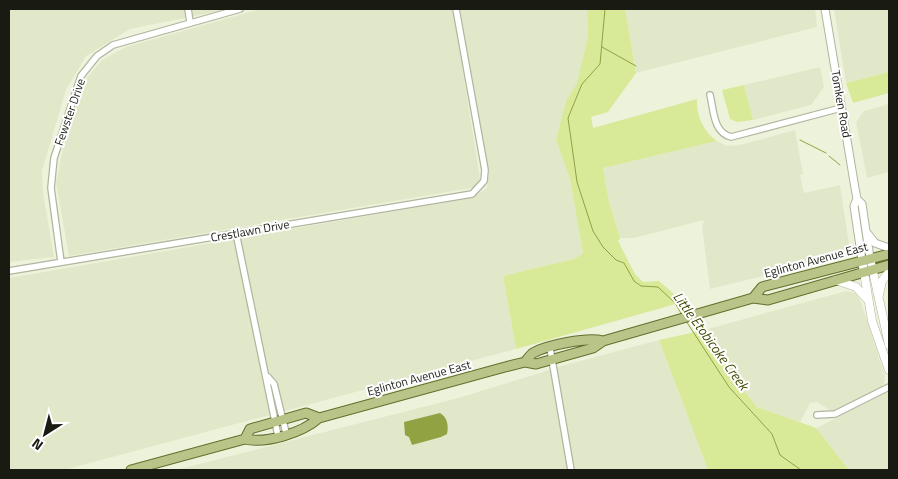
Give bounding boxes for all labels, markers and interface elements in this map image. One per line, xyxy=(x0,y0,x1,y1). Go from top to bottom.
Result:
street label: Tomken Road xyxy=(826,69,857,139)
street label: Fewster Drive xyxy=(49,76,90,148)
street label: Crestlawn Drive xyxy=(209,214,291,247)
street label: Eglinton Avenue East xyxy=(762,236,871,283)
water label: Little Etobicoke Creek xyxy=(668,287,755,396)
street label: Eglinton Avenue East xyxy=(365,354,474,401)
north arrow xyxy=(20,409,70,459)
text: N xyxy=(27,434,47,456)

